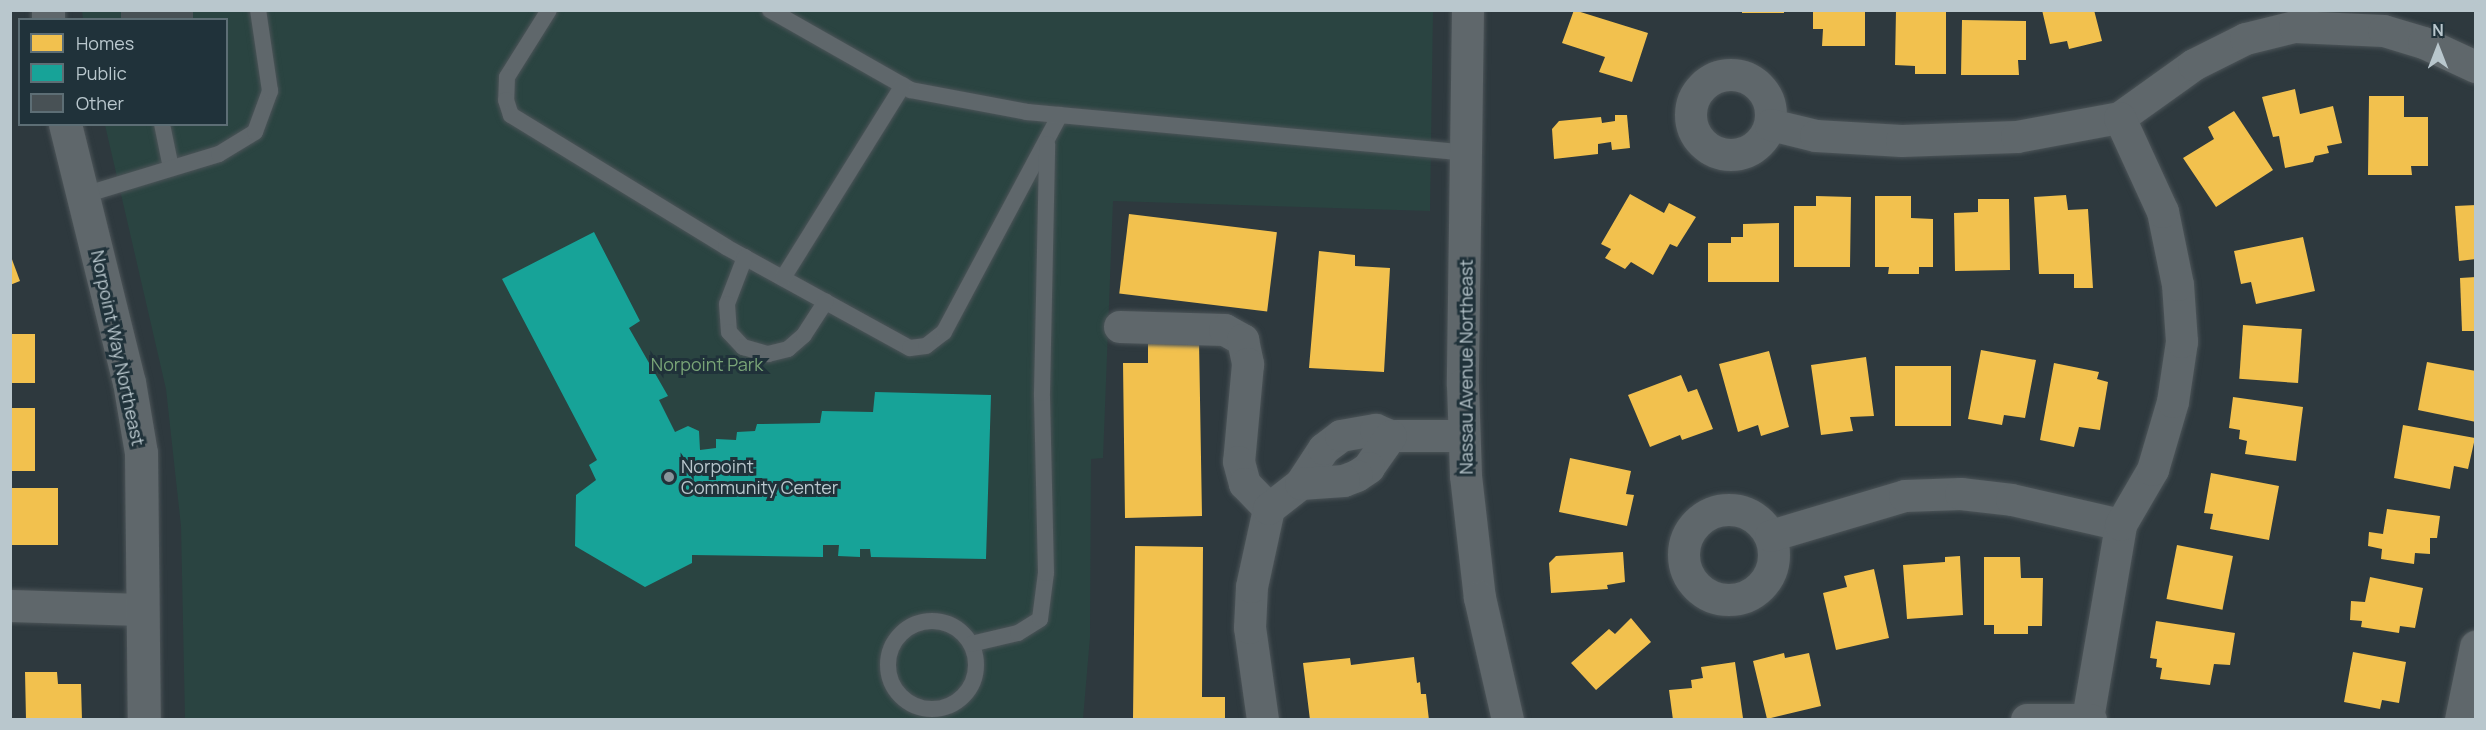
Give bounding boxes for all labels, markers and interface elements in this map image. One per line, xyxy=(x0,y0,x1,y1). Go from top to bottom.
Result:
legend xyxy=(18,18,228,126)
north arrow xyxy=(2408,18,2468,78)
text: N xyxy=(2432,19,2444,41)
text: Homes xyxy=(76,31,134,55)
text: Public xyxy=(76,61,127,85)
text: Other xyxy=(76,91,124,115)
street label: Norpoint Way Northeast xyxy=(87,248,149,448)
street label: Nassau Avenue Northeast xyxy=(1455,259,1477,475)
park label: Norpoint Park xyxy=(651,353,763,375)
place label: Norpoint Community Center xyxy=(681,456,838,498)
marker: Norpoint Community Center xyxy=(662,470,676,484)

